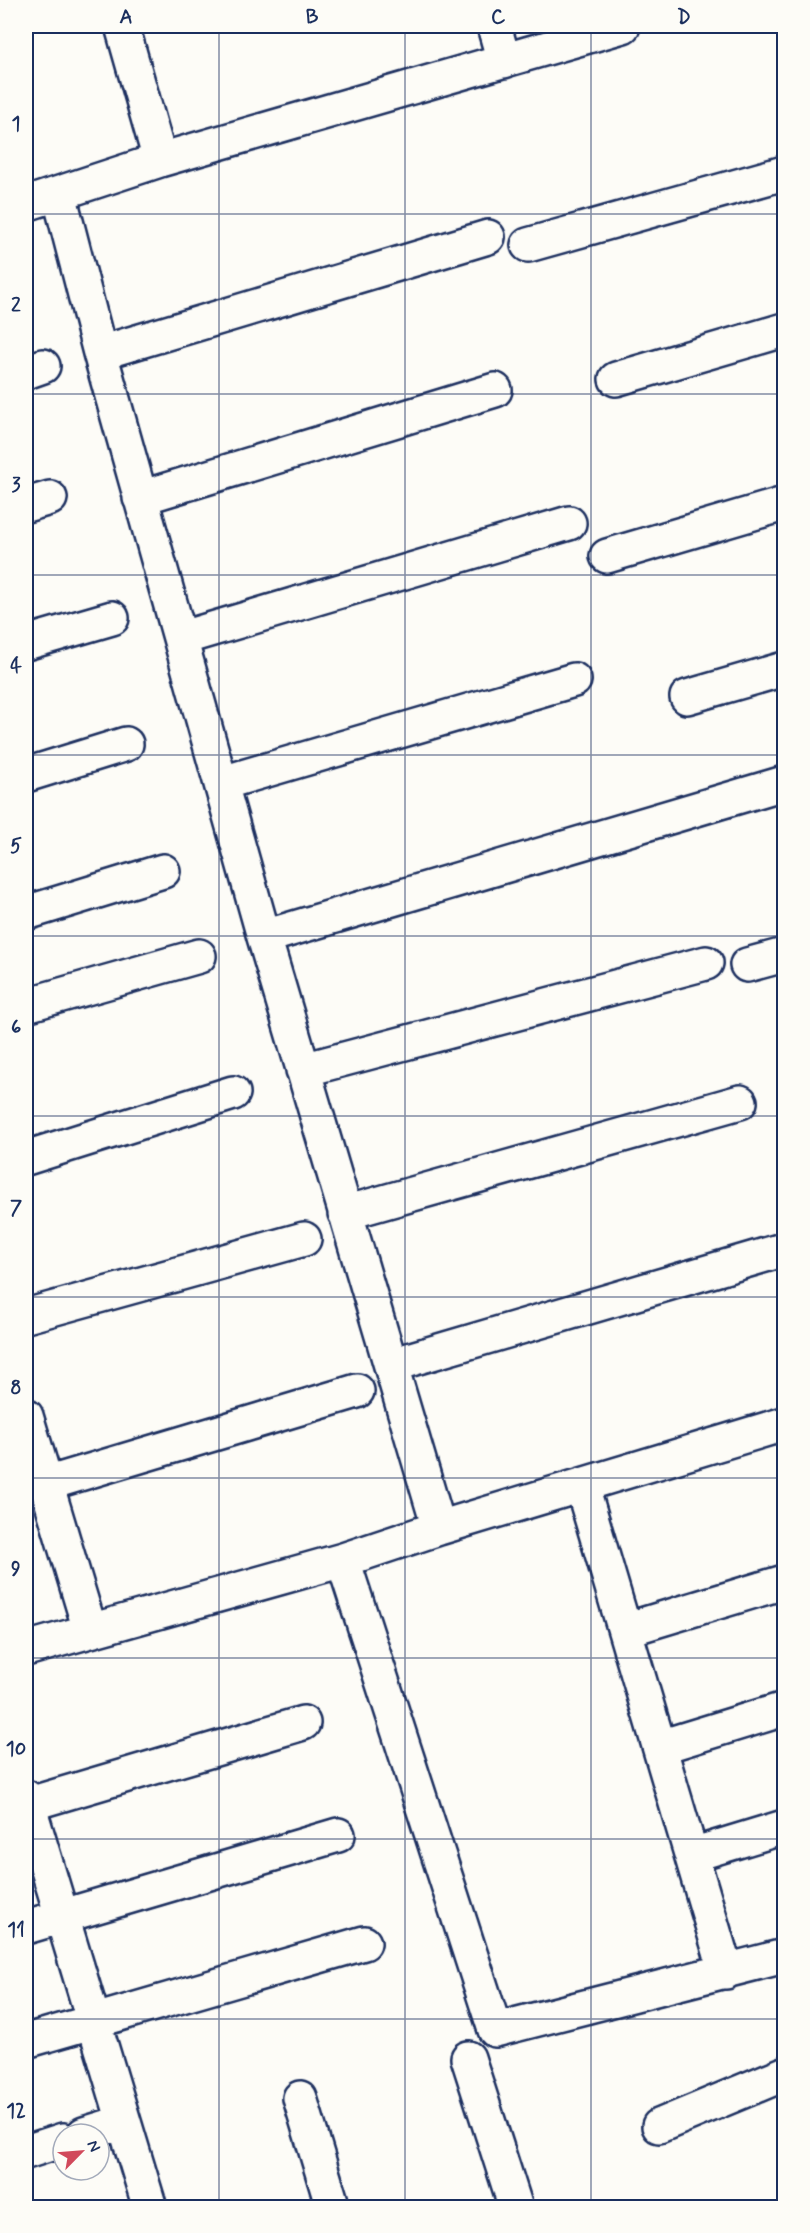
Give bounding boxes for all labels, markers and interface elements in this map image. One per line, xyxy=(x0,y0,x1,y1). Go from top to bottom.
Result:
text: A xyxy=(119,4,133,31)
text: B xyxy=(306,4,319,31)
text: C xyxy=(491,4,506,31)
text: D xyxy=(677,4,691,31)
text: 1 xyxy=(12,111,20,138)
text: 2 xyxy=(11,292,21,319)
text: 3 xyxy=(11,472,21,499)
text: 4 xyxy=(10,653,22,680)
text: 5 xyxy=(10,833,22,860)
text: 6 xyxy=(11,1014,21,1041)
text: 7 xyxy=(10,1195,22,1222)
text: 8 xyxy=(10,1375,22,1402)
text: 9 xyxy=(11,1556,21,1583)
text: 10 xyxy=(6,1736,26,1763)
text: 11 xyxy=(7,1917,25,1944)
text: 12 xyxy=(6,2098,26,2125)
north arrow xyxy=(51,2122,111,2182)
text: N xyxy=(81,2137,105,2156)

